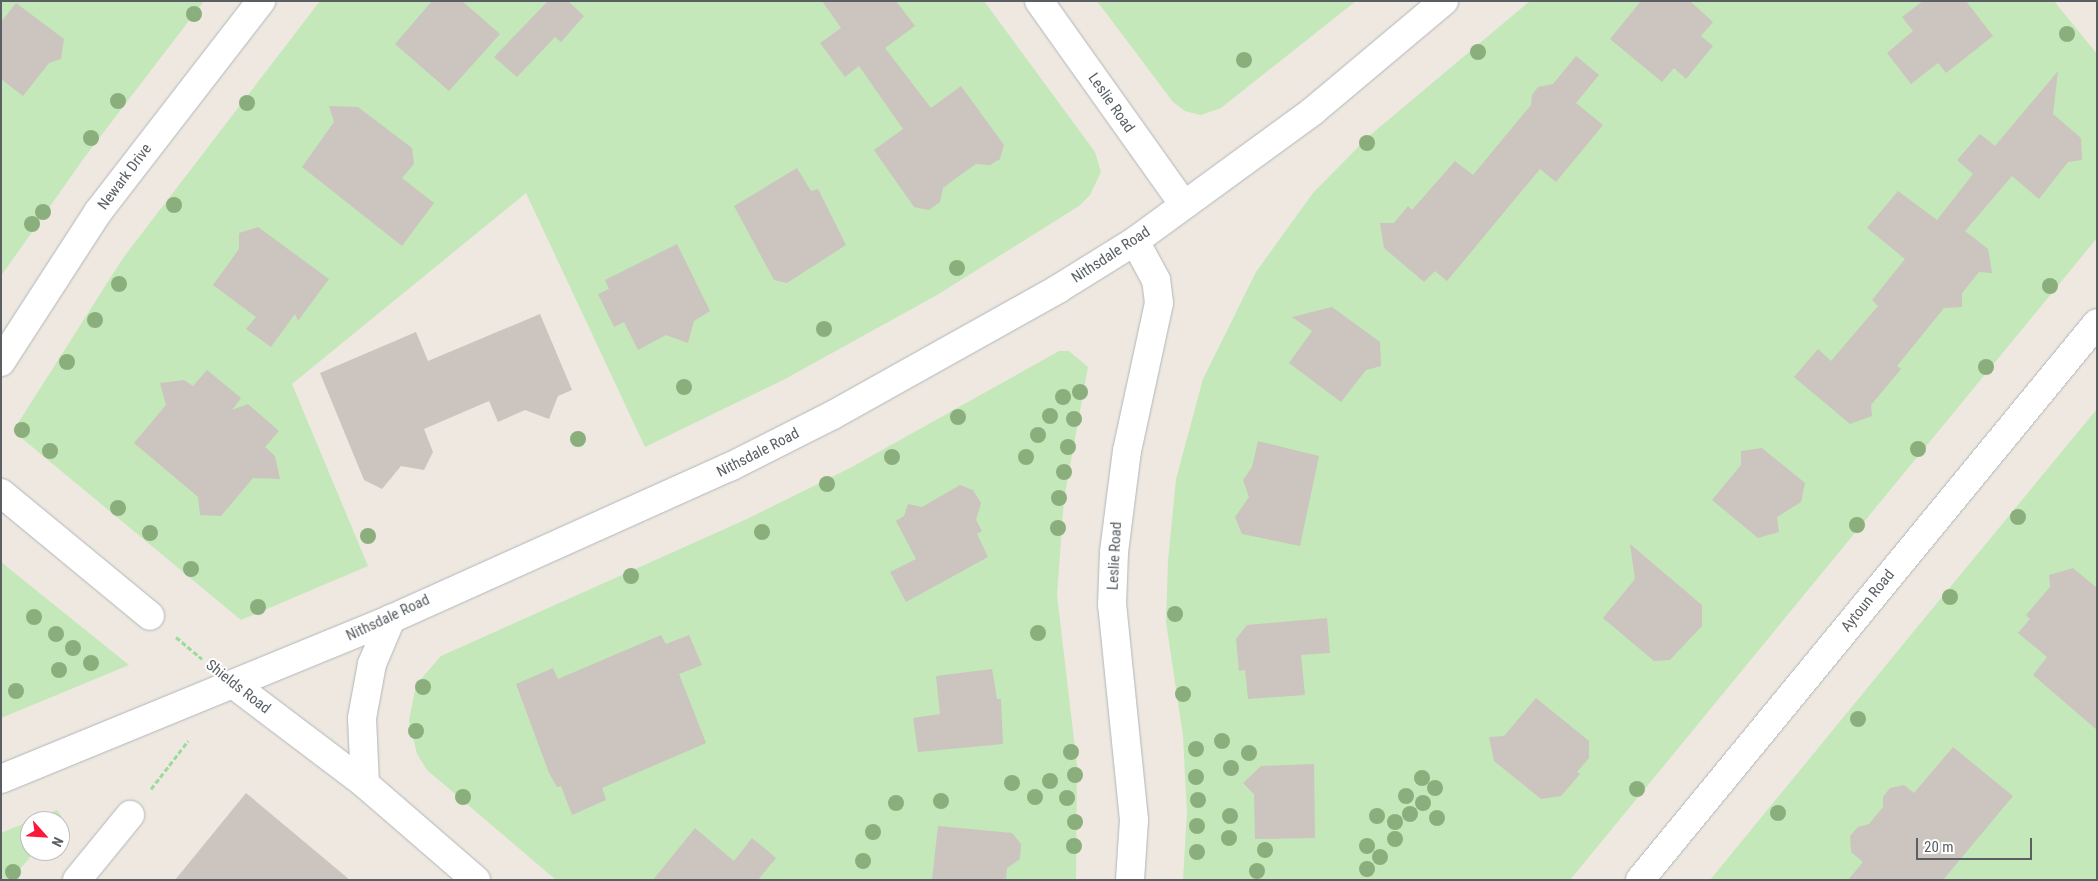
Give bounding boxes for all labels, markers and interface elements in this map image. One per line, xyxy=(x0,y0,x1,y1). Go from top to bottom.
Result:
street label: Leslie Road xyxy=(1084,70,1138,136)
street label: Newark Drive xyxy=(94,140,156,214)
street label: Nithsdale Road xyxy=(1068,223,1154,287)
street label: Nithsdale Road xyxy=(714,425,802,481)
street label: Leslie Road xyxy=(1104,521,1126,591)
street label: Aytoun Road xyxy=(1838,566,1898,636)
street label: Nithsdale Road xyxy=(343,591,433,645)
street label: Shields Road xyxy=(202,656,274,718)
north arrow xyxy=(20,811,70,861)
scale bar xyxy=(1918,828,2034,860)
text: N xyxy=(49,835,67,849)
text: 20 m xyxy=(1924,838,1954,856)

